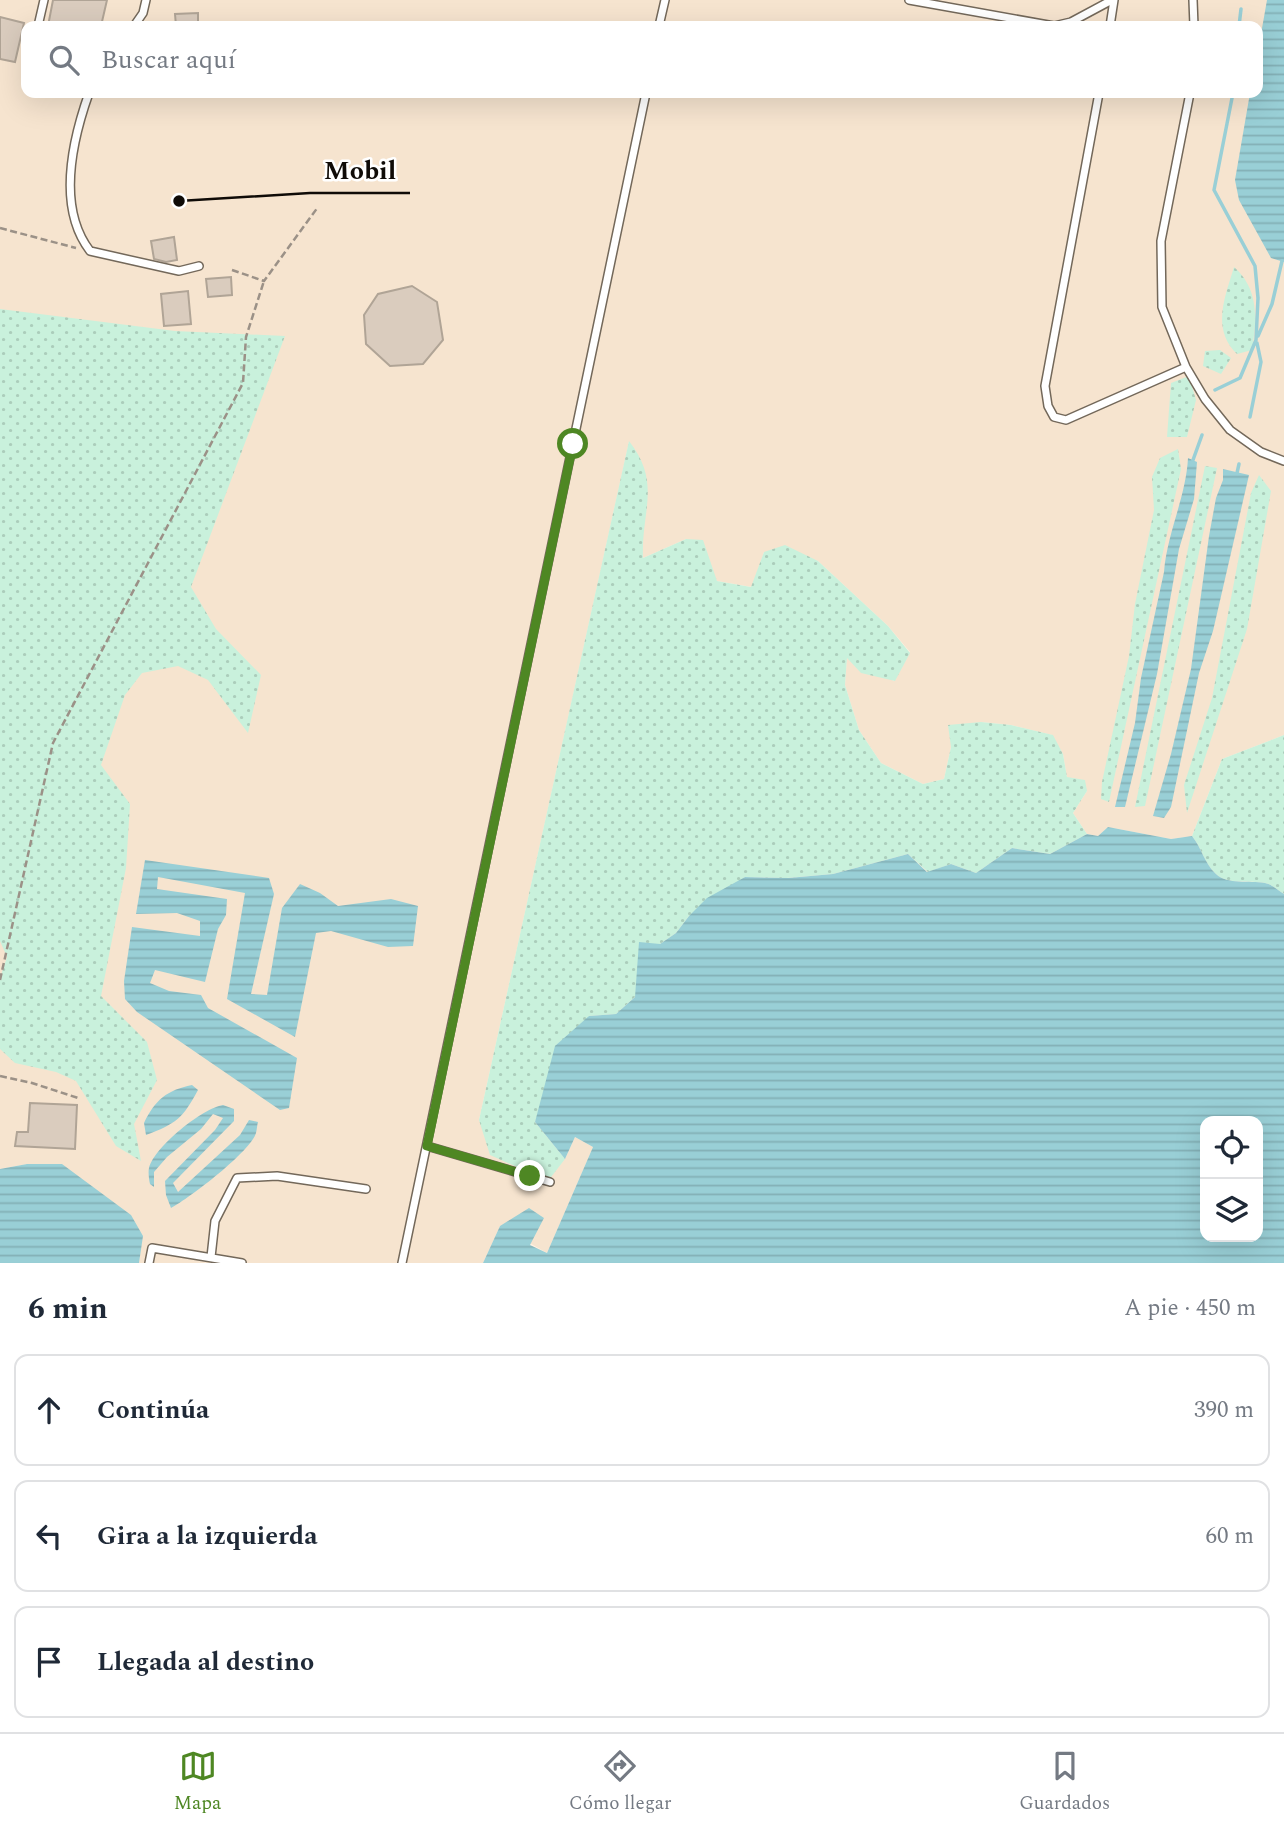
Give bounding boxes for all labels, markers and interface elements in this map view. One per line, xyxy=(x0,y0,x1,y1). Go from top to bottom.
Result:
search box xyxy=(21,21,1263,98)
text: Buscar aquí xyxy=(101,40,236,80)
icon: search xyxy=(45,41,83,79)
callout: Mobil xyxy=(310,146,410,193)
text: Mobil xyxy=(324,151,396,191)
route start xyxy=(557,428,588,459)
map controls xyxy=(1200,1116,1263,1242)
button: locate xyxy=(1200,1116,1263,1179)
route end xyxy=(514,1160,545,1191)
button: layers xyxy=(1200,1179,1263,1242)
text: 6 min xyxy=(28,1286,108,1332)
text: A pie · 450 m xyxy=(1124,1291,1256,1326)
text: Continúa xyxy=(97,1390,209,1430)
icon: ahead xyxy=(30,1391,68,1429)
text: 390 m xyxy=(1194,1393,1254,1428)
text: Gira a la izquierda xyxy=(97,1516,318,1556)
icon: left xyxy=(30,1517,68,1555)
text: 60 m xyxy=(1205,1519,1254,1554)
text: Llegada al destino xyxy=(97,1642,314,1682)
icon: arrive xyxy=(30,1643,68,1681)
tab: Mapa xyxy=(174,1747,221,1818)
tab: Cómo llegar xyxy=(569,1747,672,1818)
tab: Guardados xyxy=(1019,1747,1110,1818)

